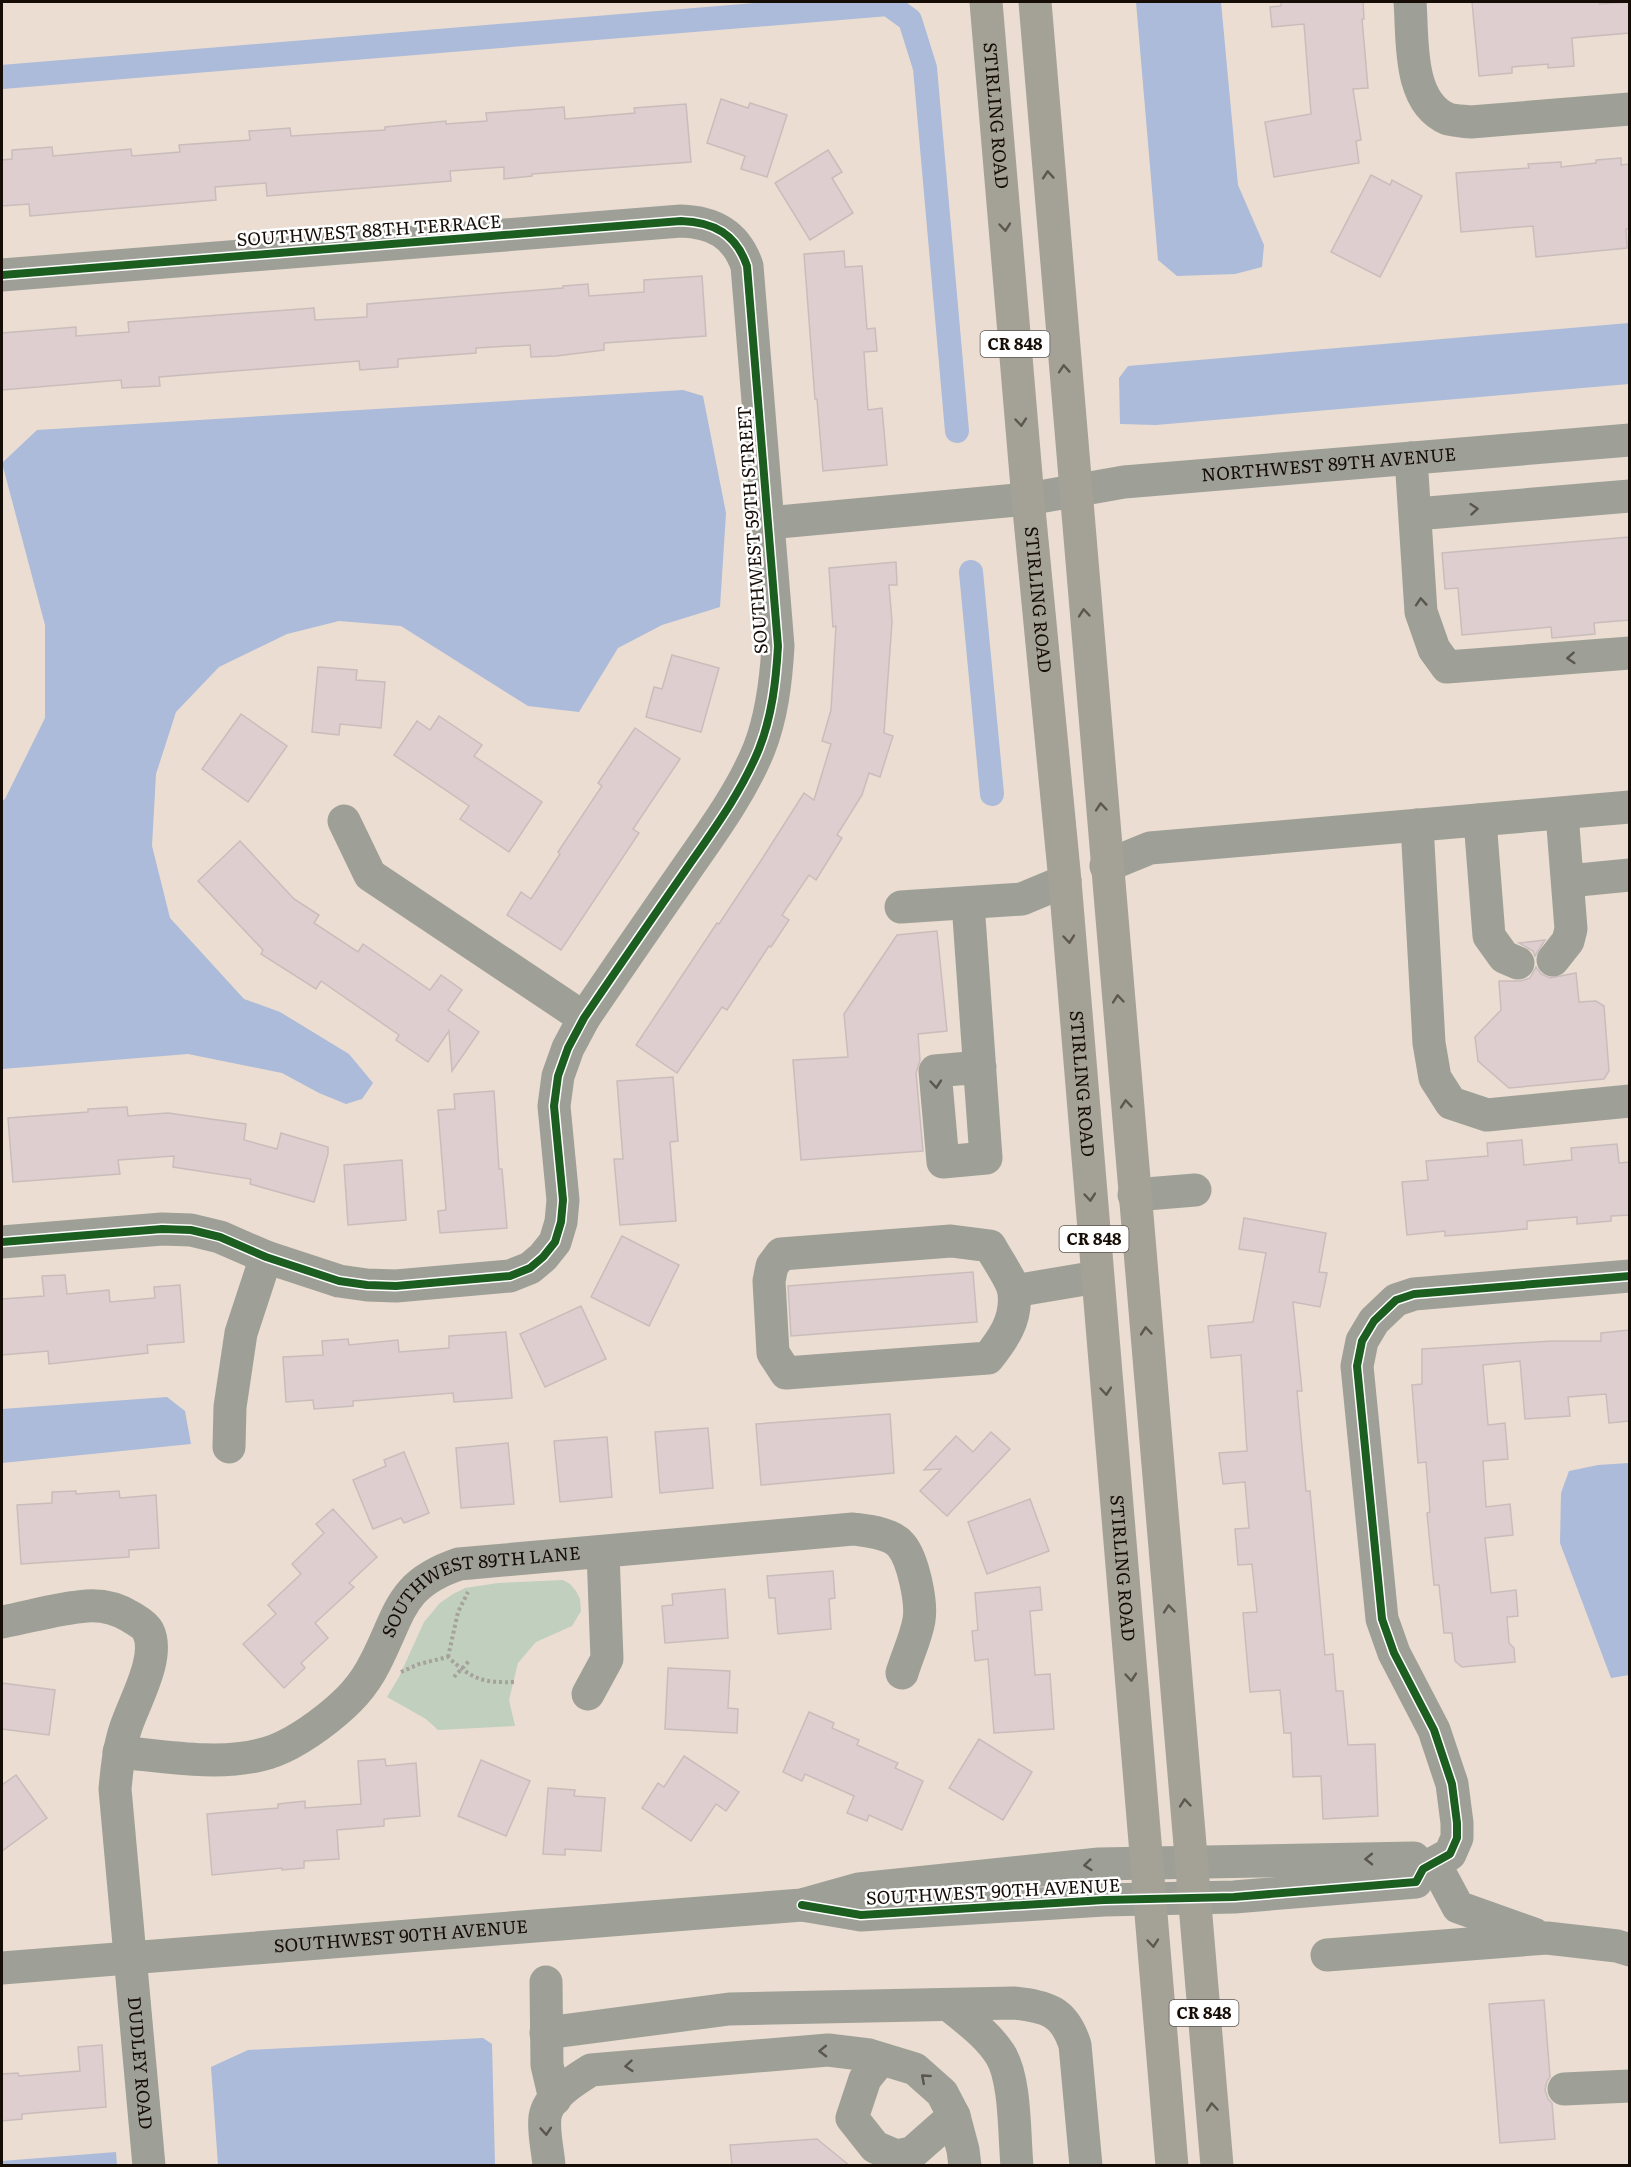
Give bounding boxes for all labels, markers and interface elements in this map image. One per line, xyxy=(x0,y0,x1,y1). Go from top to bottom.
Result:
street label: STIRLING ROAD xyxy=(977,41,1017,190)
one-way arrow xyxy=(1042,170,1055,179)
street label: SOUTHWEST 88TH TERRACE xyxy=(236,207,502,252)
one-way arrow xyxy=(998,223,1011,232)
road number: CR 848 xyxy=(980,331,1050,357)
one-way arrow xyxy=(1057,365,1070,374)
street label: SOUTHWEST 59TH STREET xyxy=(729,405,774,655)
one-way arrow xyxy=(1014,417,1027,426)
street label: NORTHWEST 89TH AVENUE xyxy=(1200,439,1457,488)
one-way arrow xyxy=(1470,503,1479,516)
street label: STIRLING ROAD xyxy=(1019,525,1060,674)
one-way arrow xyxy=(1415,598,1428,607)
one-way arrow xyxy=(1078,609,1091,618)
one-way arrow xyxy=(1567,651,1576,664)
one-way arrow xyxy=(1095,803,1108,812)
one-way arrow xyxy=(1062,935,1075,944)
one-way arrow xyxy=(1111,995,1124,1004)
street label: STIRLING ROAD xyxy=(1064,1009,1103,1158)
one-way arrow xyxy=(929,1079,942,1088)
one-way arrow xyxy=(1120,1100,1133,1109)
one-way arrow xyxy=(1083,1192,1096,1201)
road number: CR 848 xyxy=(1060,1226,1128,1252)
one-way arrow xyxy=(1140,1326,1153,1335)
one-way arrow xyxy=(1099,1386,1112,1395)
street label: STIRLING ROAD xyxy=(1104,1493,1143,1642)
street label: SOUTHWEST 89TH LANE xyxy=(374,1538,581,1641)
one-way arrow xyxy=(1163,1604,1176,1613)
one-way arrow xyxy=(1124,1672,1137,1681)
one-way arrow xyxy=(1179,1799,1192,1808)
one-way arrow xyxy=(1365,1853,1374,1865)
one-way arrow xyxy=(1084,1858,1093,1871)
street label: SOUTHWEST 90TH AVENUE xyxy=(865,1870,1121,1911)
street label: SOUTHWEST 90TH AVENUE xyxy=(273,1912,529,1959)
one-way arrow xyxy=(1146,1938,1159,1948)
street label: DUDLEY ROAD xyxy=(122,1995,161,2131)
road number: CR 848 xyxy=(1170,2000,1238,2026)
one-way arrow xyxy=(819,2044,828,2057)
one-way arrow xyxy=(625,2060,634,2073)
one-way arrow xyxy=(921,2074,932,2085)
one-way arrow xyxy=(1206,2103,1219,2112)
one-way arrow xyxy=(540,2126,553,2135)

